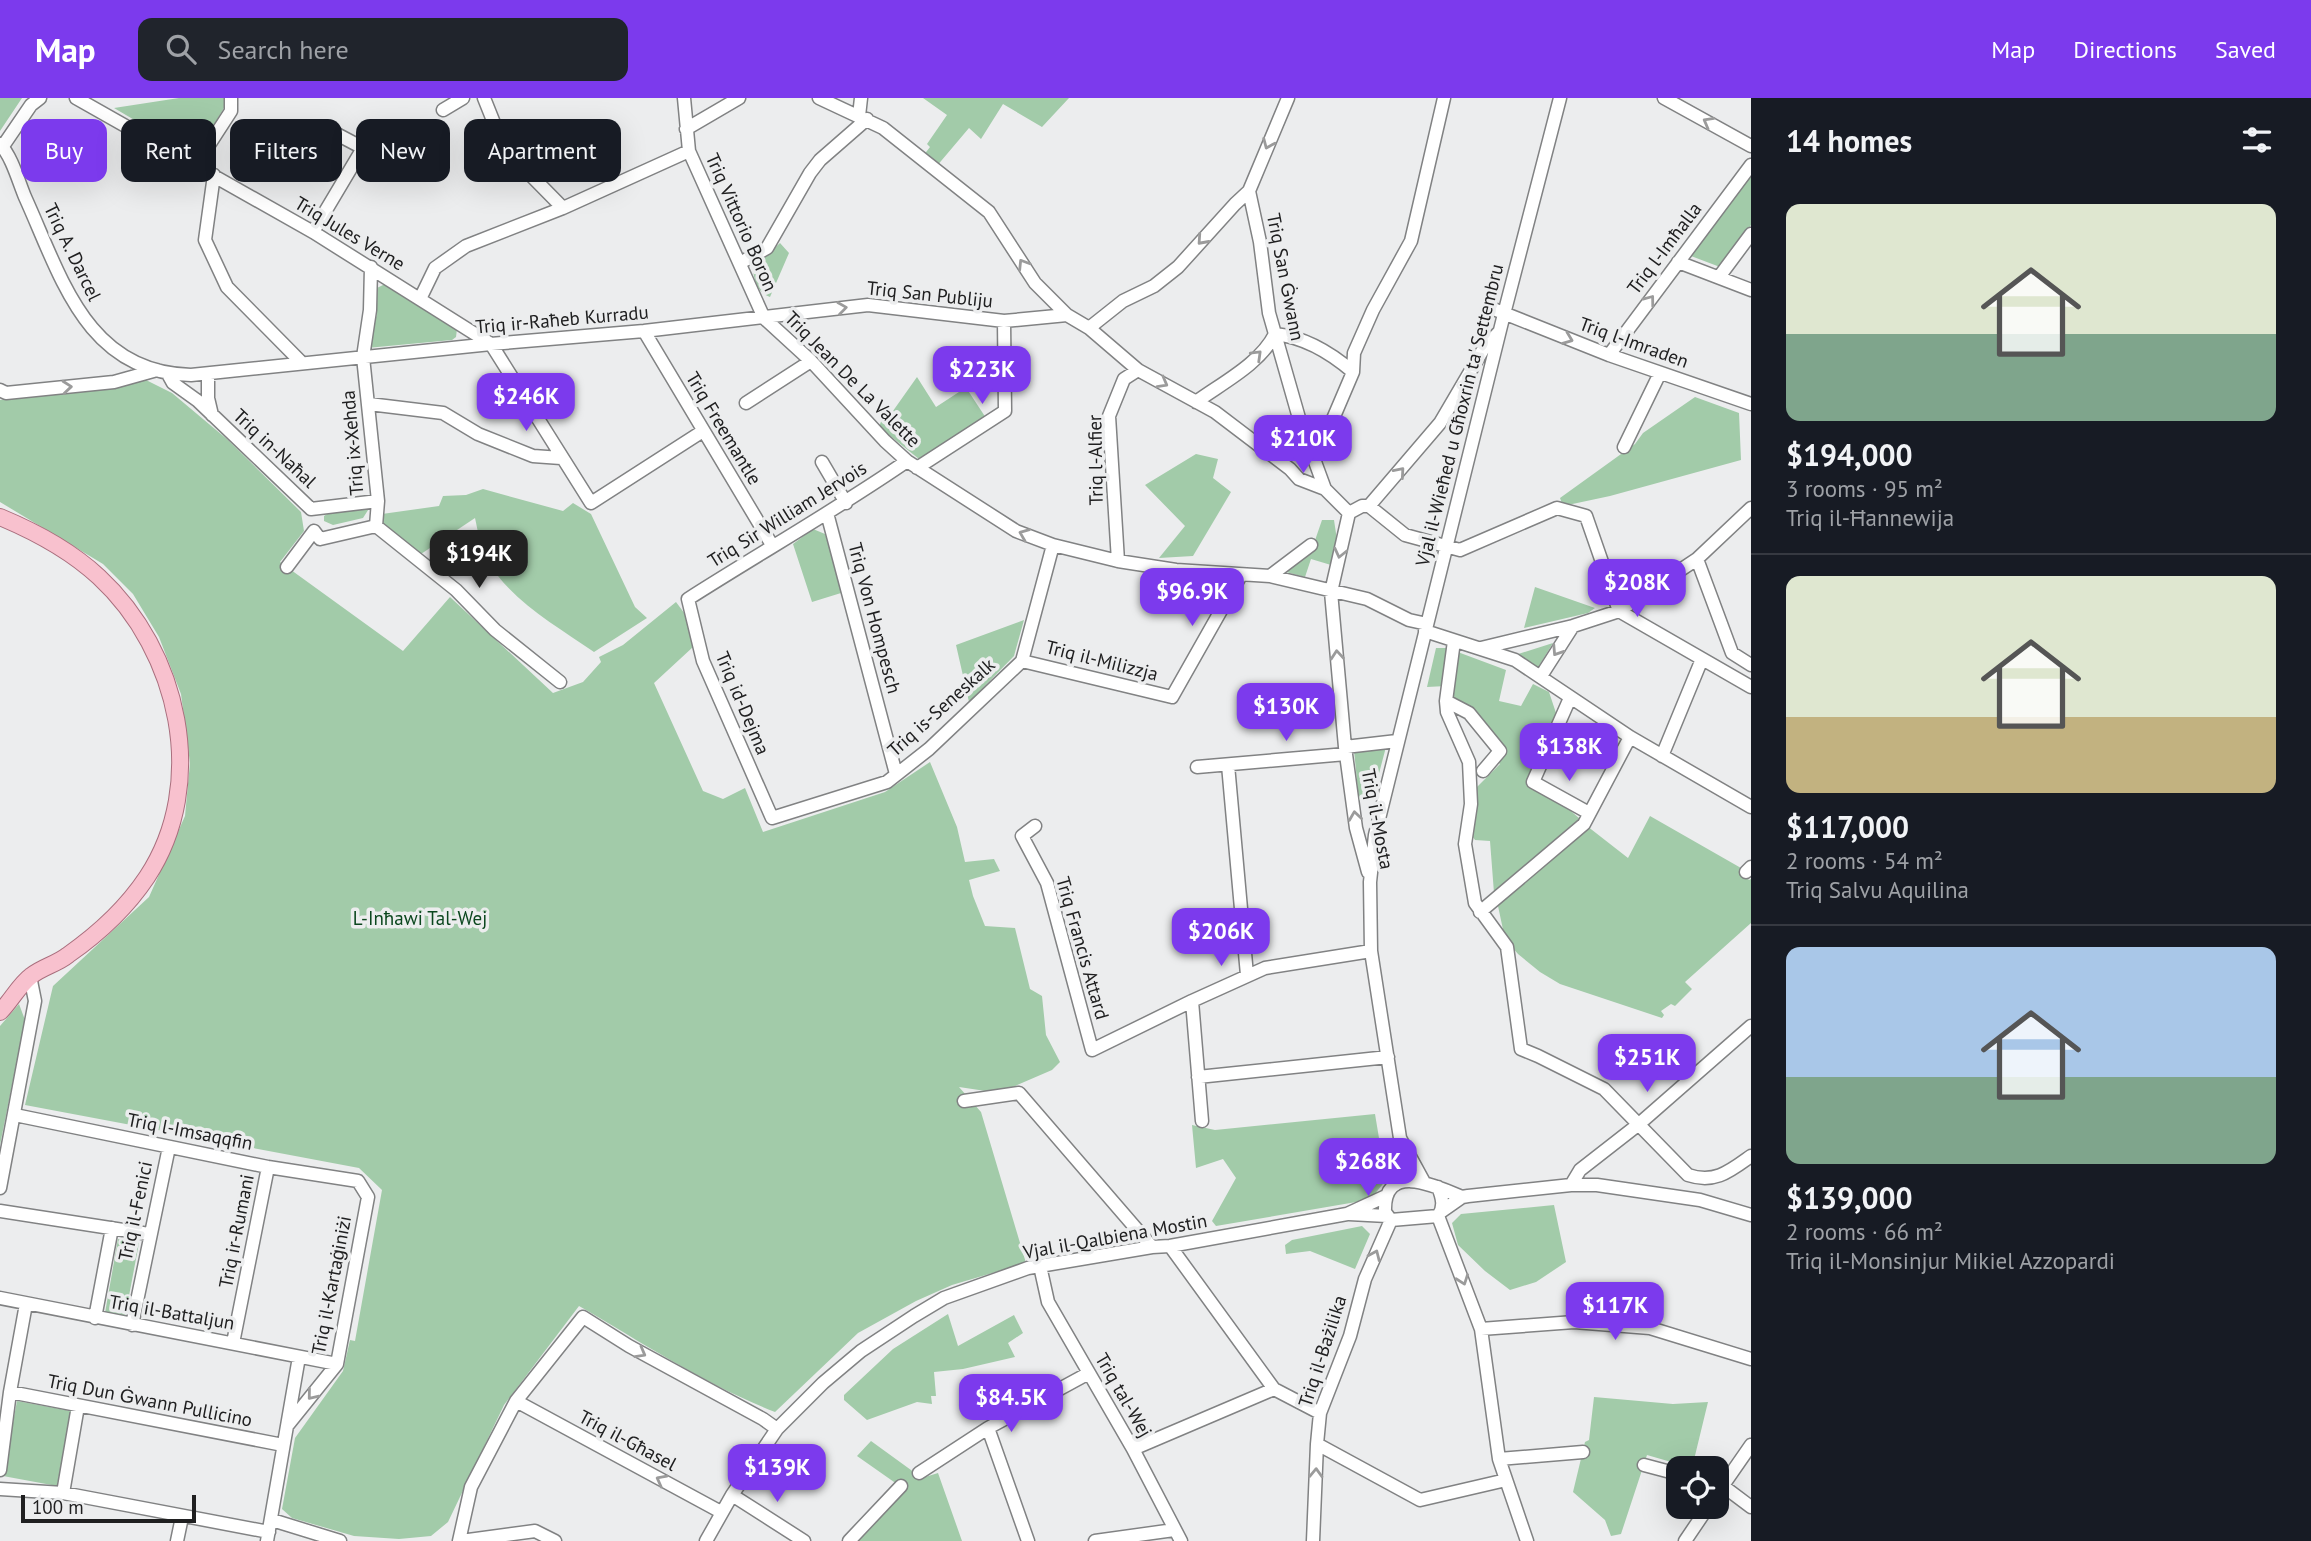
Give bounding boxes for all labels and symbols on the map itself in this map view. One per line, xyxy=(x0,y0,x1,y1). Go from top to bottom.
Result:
one-way arrow xyxy=(1702,117,1715,130)
one-way arrow xyxy=(1262,137,1276,149)
street label: Triq Vittorio Boron xyxy=(701,149,783,295)
street label: Triq Jules Verne xyxy=(290,191,410,275)
street label: Triq l-Imħalla xyxy=(1622,197,1706,299)
street label: Triq A. Darcel xyxy=(39,199,107,305)
street label: Triq San Ġwann xyxy=(1262,211,1310,343)
one-way arrow xyxy=(1198,232,1210,245)
one-way arrow xyxy=(1018,258,1031,271)
street label: Vjal il-Wieħed u Għoxrin ta' Settembru xyxy=(1409,261,1508,570)
street label: Triq San Publiju xyxy=(866,275,994,313)
one-way arrow xyxy=(1641,295,1654,308)
street label: Triq ir-Raħeb Kurradu xyxy=(474,299,650,339)
one-way arrow xyxy=(836,301,848,316)
street label: Triq Jean De La Valette xyxy=(780,306,926,452)
street label: Triq l-Imraden xyxy=(1576,311,1692,373)
one-way arrow xyxy=(1561,330,1573,344)
pin: $223K xyxy=(933,346,1031,406)
one-way arrow xyxy=(1249,351,1262,364)
street label: Triq Freemantle xyxy=(681,367,767,489)
pin: $246K xyxy=(477,374,575,433)
one-way arrow xyxy=(1155,375,1168,388)
one-way arrow xyxy=(62,380,73,395)
street label: Triq ix-Xehda xyxy=(335,390,369,496)
street label: Triq in-Naħal xyxy=(228,403,322,493)
street label: Triq l-Alfier xyxy=(1082,414,1108,506)
pin: $210K xyxy=(1254,416,1352,475)
street label: Triq Sir William Jervois xyxy=(703,455,871,573)
one-way arrow xyxy=(1392,467,1404,480)
one-way arrow xyxy=(1019,528,1032,542)
pin: $194K xyxy=(430,531,528,590)
street label: Triq Von Hompesch xyxy=(843,540,907,696)
one-way arrow xyxy=(1334,547,1348,559)
pin: $208K xyxy=(1588,560,1686,619)
pin: $96.9K xyxy=(1135,568,1249,628)
street label: Triq il-Milizzja xyxy=(1043,634,1161,686)
one-way arrow xyxy=(1553,643,1566,656)
street label: Triq id-Dejma xyxy=(711,648,775,758)
one-way arrow xyxy=(1329,649,1344,661)
street label: Triq is-Seneskalk xyxy=(882,652,1000,762)
pin: $130K xyxy=(1237,684,1335,743)
pin: $138K xyxy=(1520,724,1618,783)
street label: Triq il-Mosta xyxy=(1356,767,1400,871)
one-way arrow xyxy=(1347,810,1362,822)
street label: Triq Francis Attard xyxy=(1051,874,1115,1022)
park label: L-Inħawi Tal-Wej xyxy=(353,906,487,930)
pin: $206K xyxy=(1172,908,1270,968)
pin: $251K xyxy=(1598,1034,1696,1094)
street label: Triq l-Imsaqqfin xyxy=(125,1107,255,1155)
pin: $268K xyxy=(1319,1138,1417,1198)
street label: Triq il-Fenici xyxy=(113,1159,157,1263)
street label: Triq ir-Rumani xyxy=(213,1172,259,1290)
street label: Vjal il-Qalbiena Mostin xyxy=(1020,1208,1209,1264)
street label: Triq il-Kartaġiniżi xyxy=(306,1214,356,1356)
one-way arrow xyxy=(1367,1250,1381,1262)
one-way arrow xyxy=(1454,1273,1468,1285)
pin: $117K xyxy=(1566,1282,1664,1342)
street label: Triq il-Battaljun xyxy=(107,1289,237,1335)
street label: Triq il-Bażilika xyxy=(1293,1292,1351,1410)
one-way arrow xyxy=(634,1344,647,1358)
street label: Triq tal-Wej xyxy=(1090,1349,1158,1441)
street label: Triq Dun Ġwann Pullicino xyxy=(46,1368,254,1432)
pin: $84.5K xyxy=(954,1374,1068,1434)
one-way arrow xyxy=(308,1386,320,1399)
street label: Triq il-Għasel xyxy=(575,1404,682,1476)
pin: $139K xyxy=(728,1444,826,1504)
one-way arrow xyxy=(1308,1467,1323,1478)
one-way arrow xyxy=(656,1475,668,1488)
scale bar xyxy=(21,1492,196,1524)

